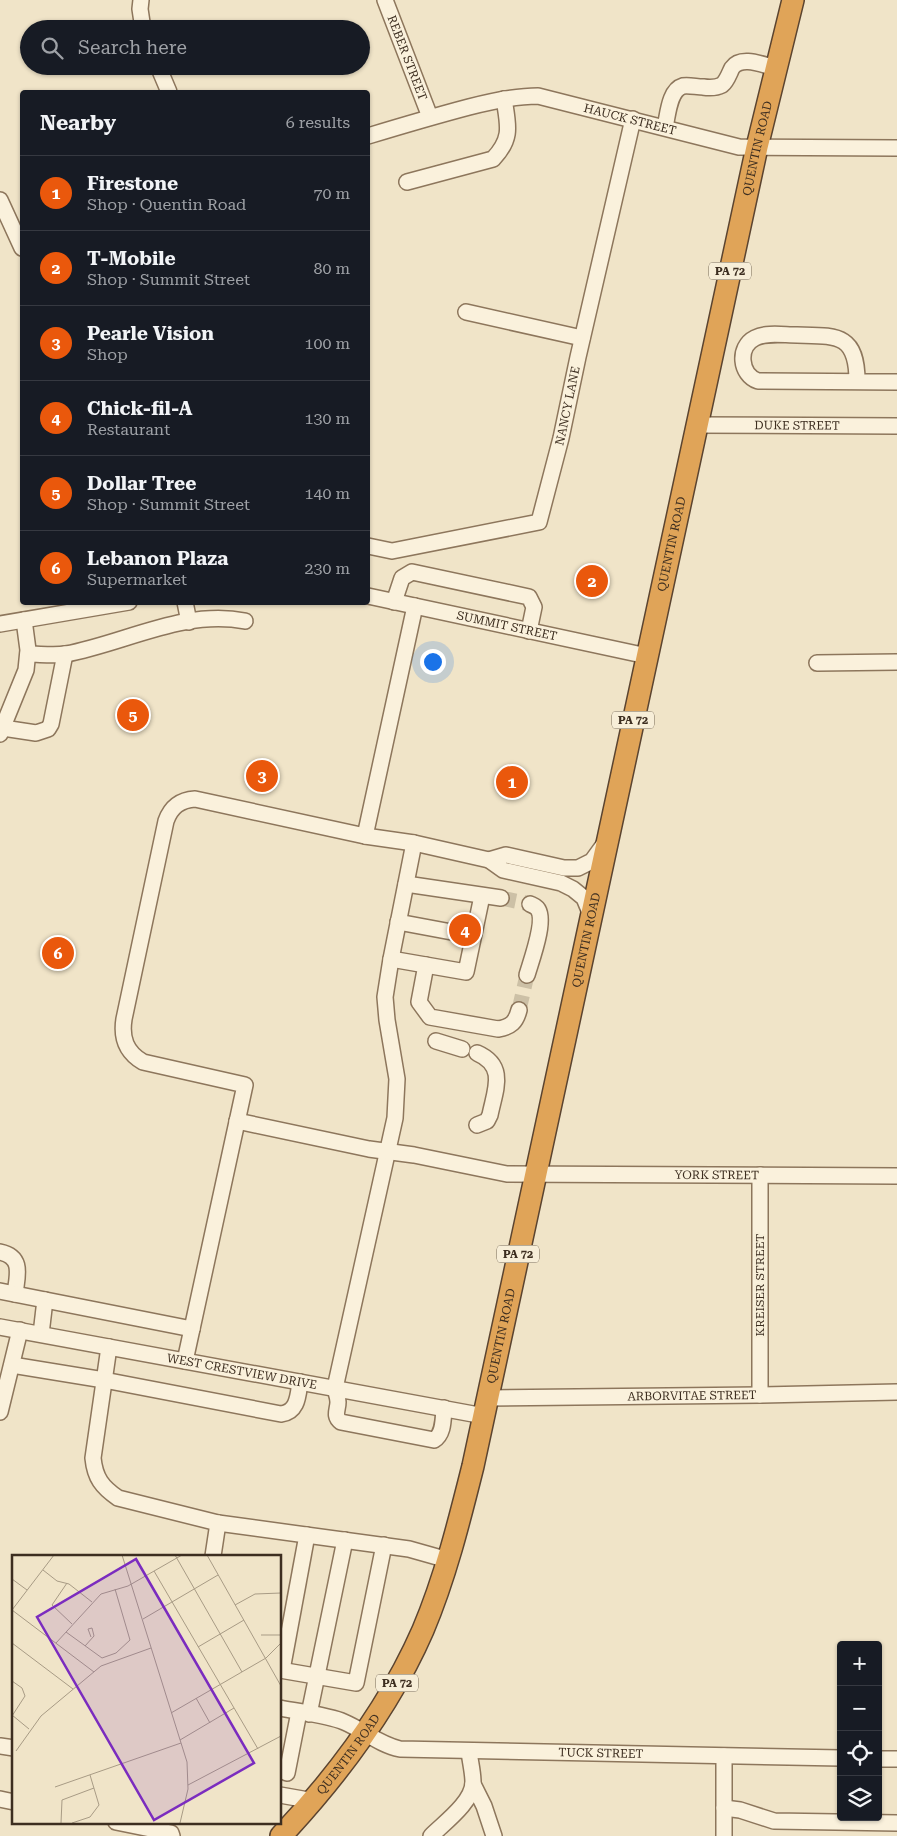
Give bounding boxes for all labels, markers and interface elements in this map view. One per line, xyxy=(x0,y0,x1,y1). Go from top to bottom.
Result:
street label: REBER STREET xyxy=(385,13,430,102)
search box xyxy=(20,20,370,75)
icon: search xyxy=(38,34,66,62)
text: Search here xyxy=(78,36,187,59)
street label: QUENTIN ROAD xyxy=(740,99,775,197)
street label: HAUCK STREET xyxy=(582,101,678,138)
text: Nearby xyxy=(40,111,116,135)
text: 6 results xyxy=(286,113,350,132)
text: Firestone xyxy=(87,172,178,195)
text: 1 xyxy=(52,184,60,203)
text: 70 m xyxy=(313,184,350,203)
text: Shop · Quentin Road xyxy=(87,195,246,214)
text: T-Mobile xyxy=(87,247,176,270)
text: 2 xyxy=(52,259,60,278)
text: 80 m xyxy=(313,259,350,278)
road number: PA 72 xyxy=(709,262,751,280)
text: Shop · Summit Street xyxy=(87,270,250,289)
text: Pearle Vision xyxy=(87,322,214,345)
text: 3 xyxy=(52,334,60,353)
text: 100 m xyxy=(304,334,350,353)
text: Shop xyxy=(87,345,128,364)
street label: NANCY LANE xyxy=(552,365,583,447)
text: Chick-fil-A xyxy=(87,397,193,420)
text: 4 xyxy=(52,409,60,428)
text: 130 m xyxy=(304,409,350,428)
street label: DUKE STREET xyxy=(754,418,840,433)
text: Restaurant xyxy=(87,420,170,439)
text: Dollar Tree xyxy=(87,472,196,495)
text: 5 xyxy=(52,484,60,503)
text: 140 m xyxy=(304,484,350,503)
text: Shop · Summit Street xyxy=(87,495,250,514)
street label: QUENTIN ROAD xyxy=(654,495,689,593)
text: Lebanon Plaza xyxy=(87,547,228,570)
text: 6 xyxy=(52,559,60,578)
text: 230 m xyxy=(304,559,350,578)
pin: 2 xyxy=(576,562,608,600)
text: Supermarket xyxy=(87,570,187,589)
street label: SUMMIT STREET xyxy=(455,608,558,643)
your location xyxy=(420,649,446,675)
pin: 5 xyxy=(117,696,149,734)
road number: PA 72 xyxy=(612,712,654,728)
pin: 3 xyxy=(246,757,278,795)
pin: 1 xyxy=(496,763,528,801)
street label: QUENTIN ROAD xyxy=(569,891,603,989)
pin: 4 xyxy=(449,911,481,949)
pin: 6 xyxy=(42,934,74,972)
street label: YORK STREET xyxy=(674,1168,759,1182)
street label: KREISER STREET xyxy=(753,1234,767,1336)
road number: PA 72 xyxy=(497,1246,539,1262)
street label: QUENTIN ROAD xyxy=(484,1287,518,1385)
street label: WEST CRESTVIEW DRIVE xyxy=(166,1351,318,1392)
street label: ARBORVITAE STREET xyxy=(627,1388,757,1403)
inset map xyxy=(12,1555,281,1824)
map controls xyxy=(837,1641,882,1821)
button: + xyxy=(837,1641,882,1686)
road number: PA 72 xyxy=(376,1675,418,1692)
button: − xyxy=(837,1686,882,1731)
street label: QUENTIN ROAD xyxy=(314,1711,383,1797)
button: locate xyxy=(837,1731,882,1776)
street label: TUCK STREET xyxy=(558,1745,644,1761)
button: layers xyxy=(837,1776,882,1821)

